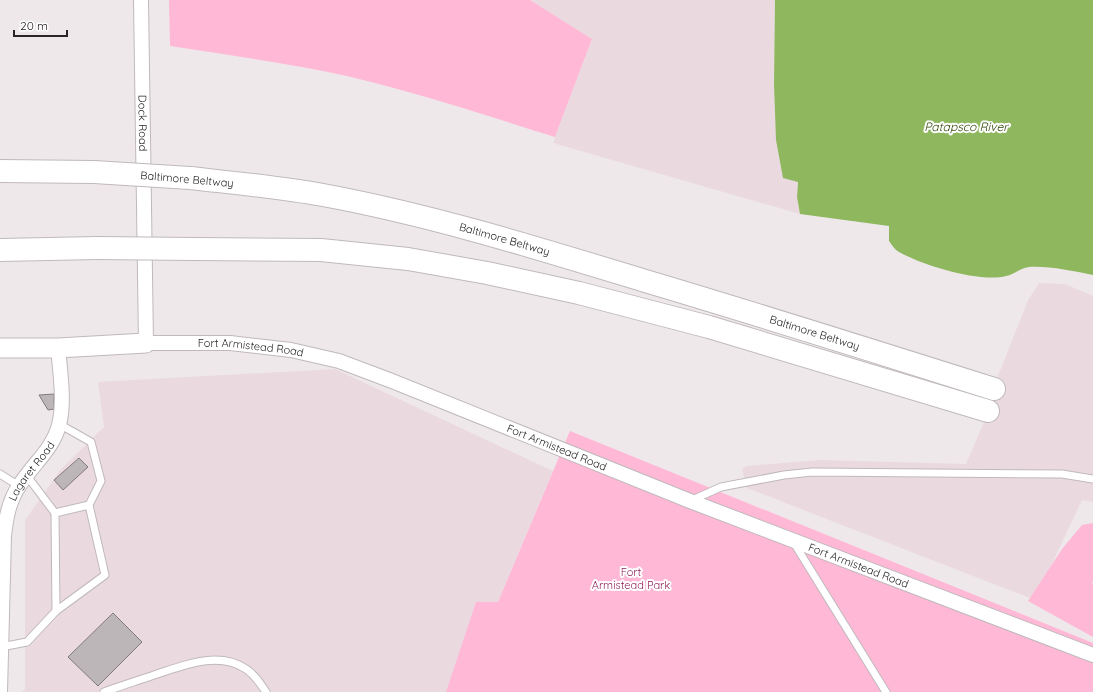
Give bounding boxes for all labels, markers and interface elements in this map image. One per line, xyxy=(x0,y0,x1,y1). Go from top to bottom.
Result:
scale bar xyxy=(14,12,67,38)
text: 20 m xyxy=(20,18,48,33)
street label: Dock Road xyxy=(135,95,150,151)
water label: Patapsco River xyxy=(924,119,1009,134)
street label: Baltimore Beltway xyxy=(140,168,234,190)
street label: Baltimore Beltway xyxy=(458,220,552,259)
street label: Baltimore Beltway xyxy=(768,312,862,353)
street label: Fort Armistead Road xyxy=(198,336,305,360)
street label: Fort Armistead Road xyxy=(505,421,609,474)
street label: Lagaret Road xyxy=(5,439,58,503)
street label: Fort Armistead Road xyxy=(806,540,911,591)
park label: Fort Armistead Park xyxy=(592,565,670,592)

